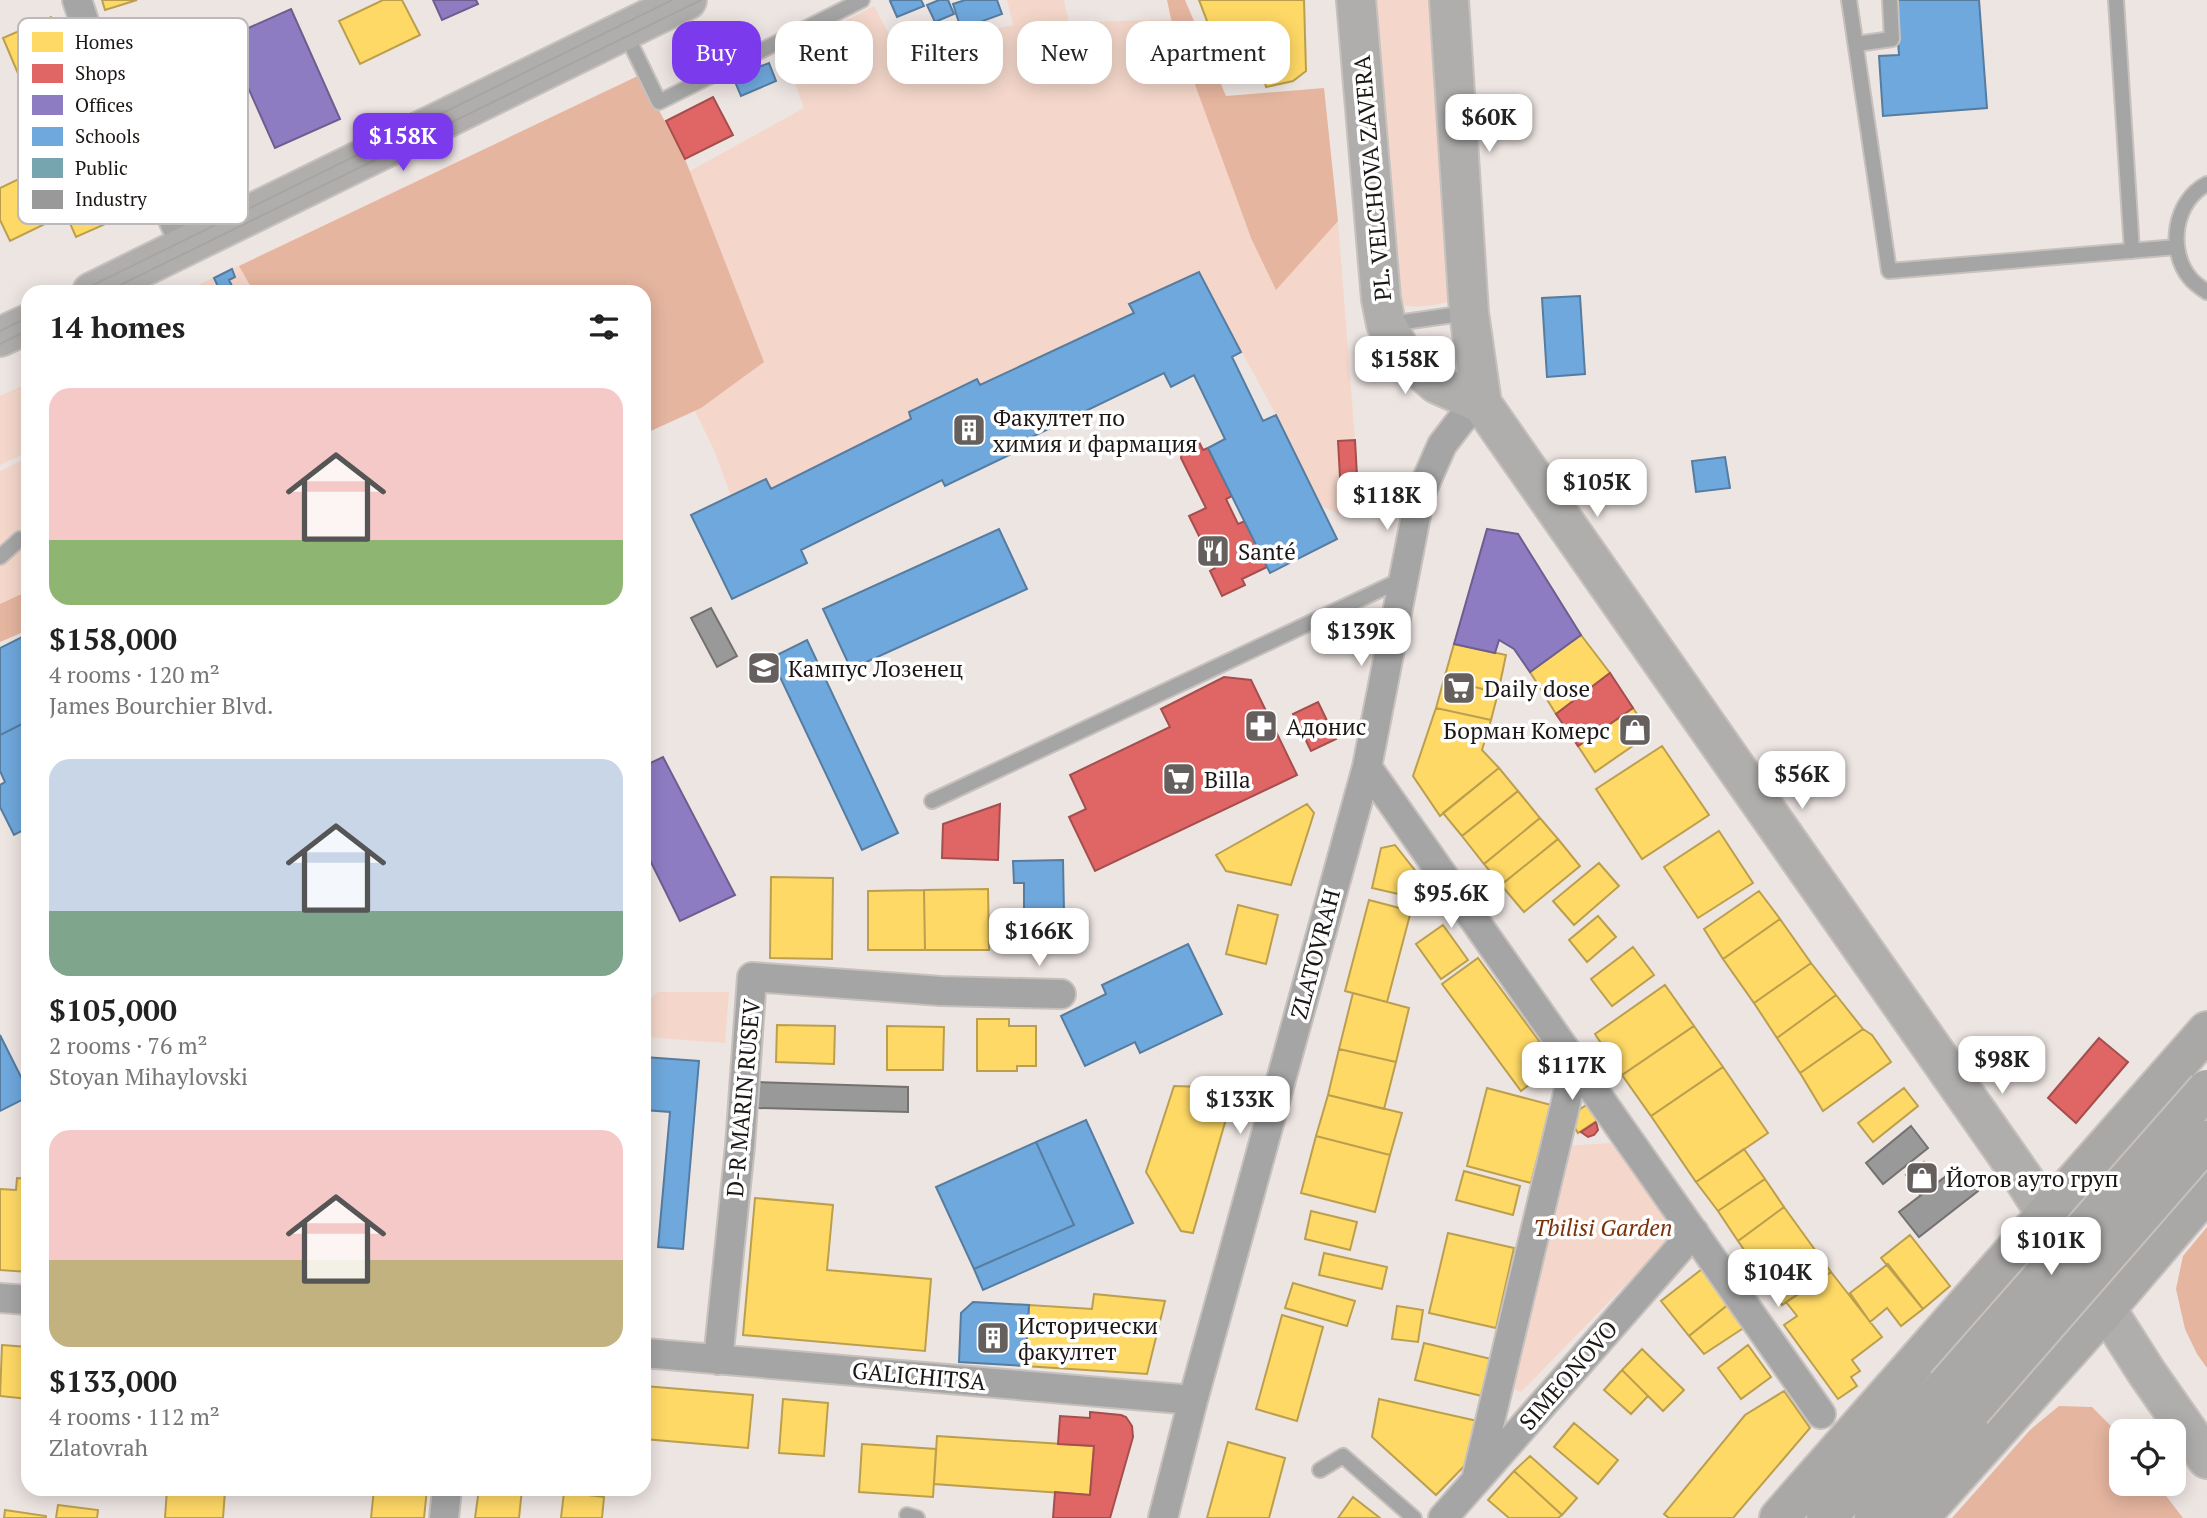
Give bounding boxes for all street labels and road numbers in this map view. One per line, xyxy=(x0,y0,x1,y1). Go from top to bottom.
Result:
street label: PL. VELCHOVA ZAVERA xyxy=(1346,54,1398,302)
street label: ZLATOVRAH xyxy=(1283,885,1347,1022)
street label: D-R MARIN RUSEV xyxy=(719,997,767,1198)
street label: SIMEONOVO xyxy=(1512,1314,1624,1436)
street label: GALICHITSA xyxy=(851,1355,987,1397)

